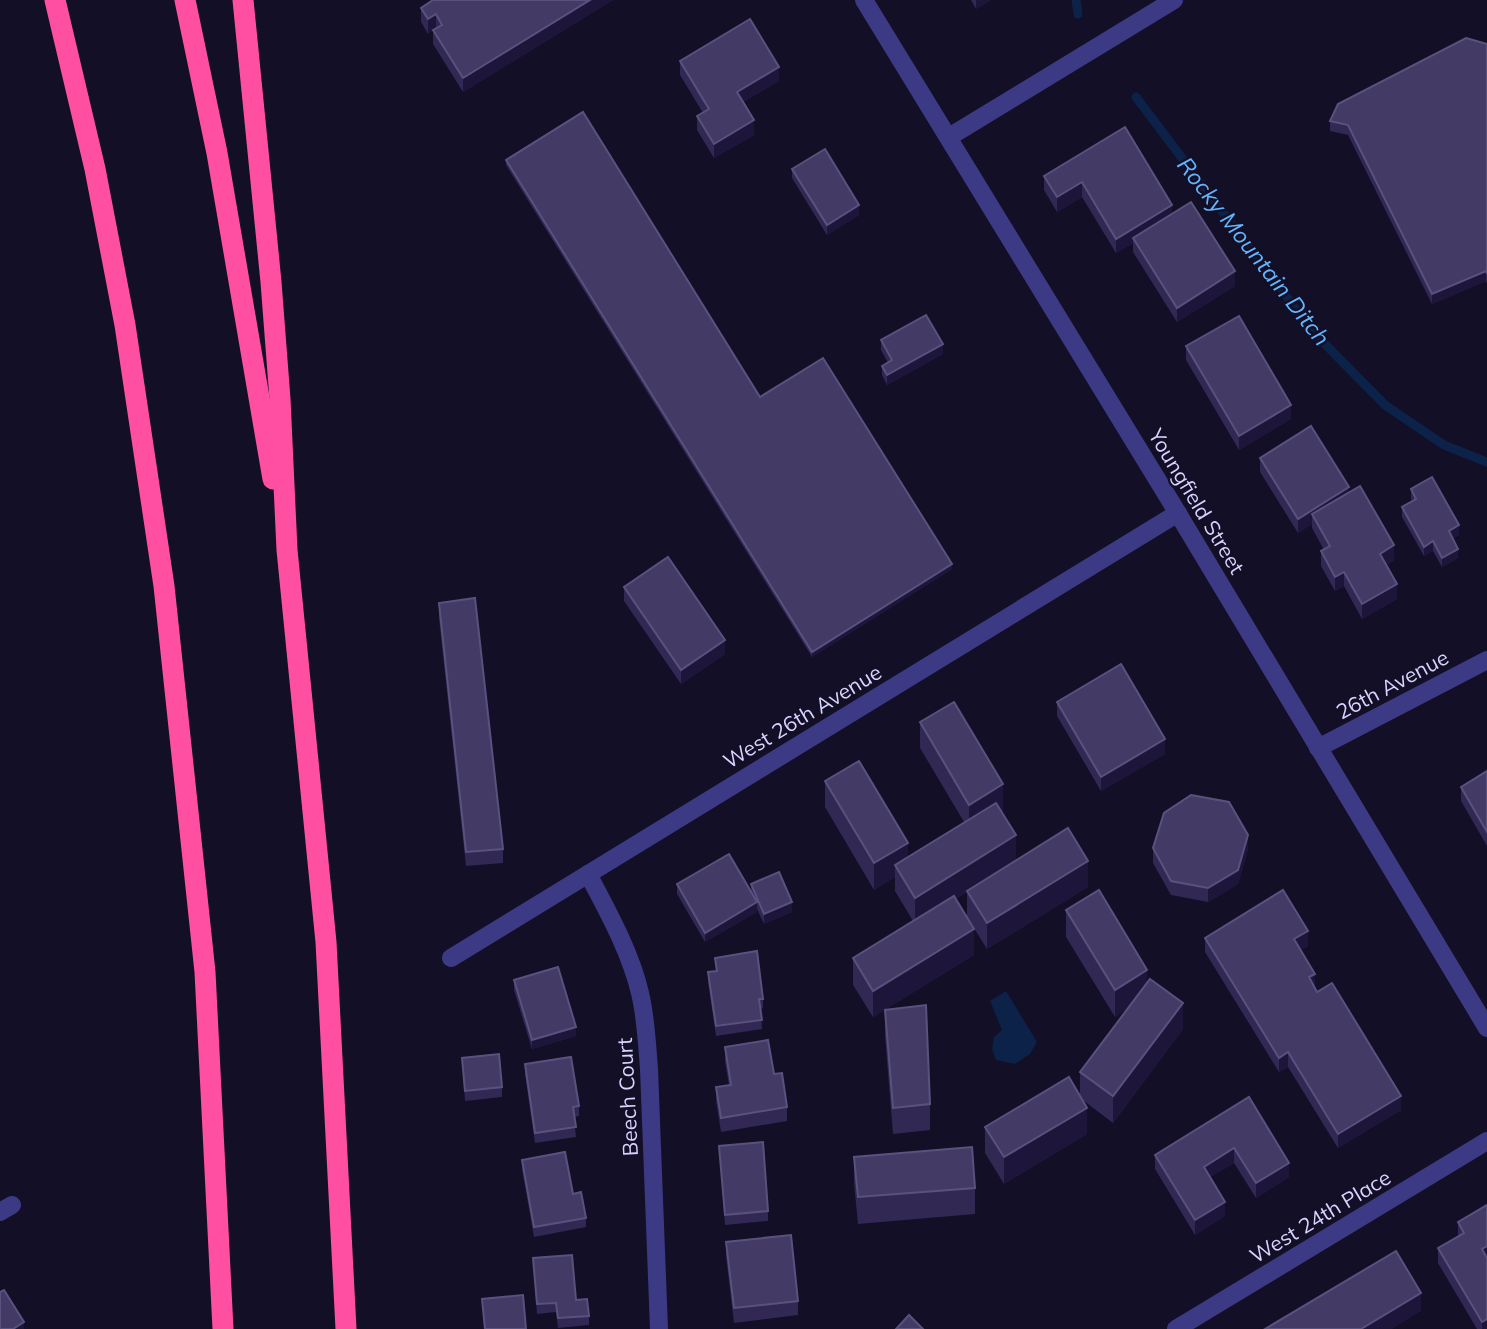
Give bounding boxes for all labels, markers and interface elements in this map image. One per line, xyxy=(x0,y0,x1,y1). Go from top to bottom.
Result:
water label: Rocky Mountain Ditch xyxy=(1171,151,1337,351)
street label: Youngfield Street xyxy=(1143,423,1251,578)
street label: 26th Avenue xyxy=(1331,644,1453,724)
street label: West 26th Avenue xyxy=(718,658,886,774)
street label: Beech Court xyxy=(611,1037,643,1157)
street label: West 24th Place xyxy=(1245,1164,1395,1268)

